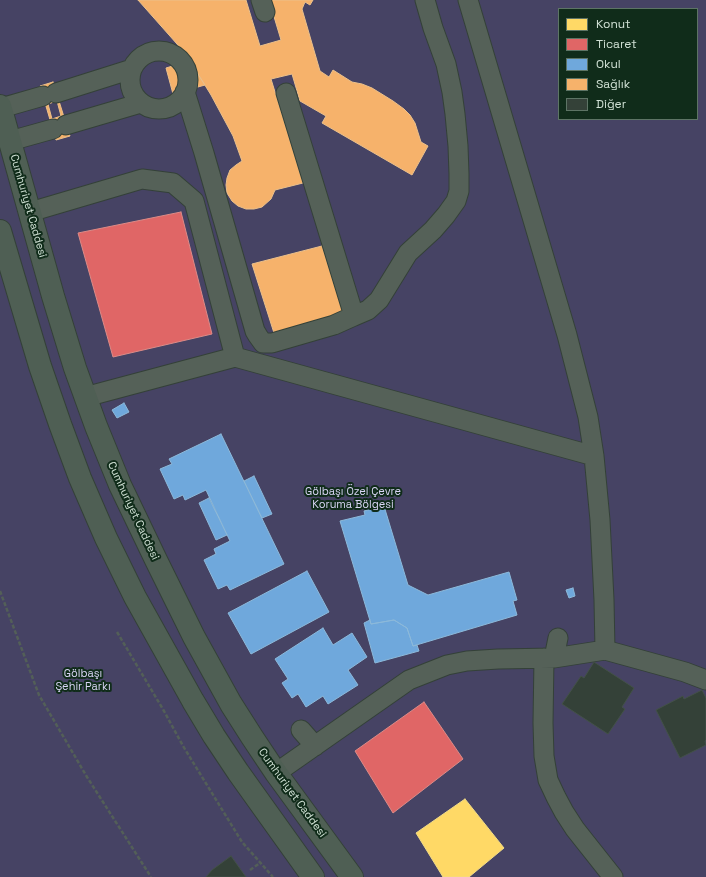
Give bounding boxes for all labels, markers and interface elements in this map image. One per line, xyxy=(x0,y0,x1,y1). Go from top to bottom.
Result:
legend xyxy=(558,8,698,120)
text: Konut xyxy=(596,16,631,32)
text: Ticaret xyxy=(596,36,637,52)
text: Okul xyxy=(596,56,621,72)
text: Sağlık xyxy=(596,76,630,92)
text: Diğer xyxy=(596,96,626,112)
street label: Cumhuriyet Caddesi xyxy=(7,153,49,259)
street label: Cumhuriyet Caddesi xyxy=(104,460,162,562)
park label: Gölbaşı Özel Çevre Koruma Bölgesi xyxy=(305,485,401,511)
park label: Gölbaşı Şehir Parkı xyxy=(55,667,111,693)
street label: Cumhuriyet Caddesi xyxy=(255,746,329,840)

